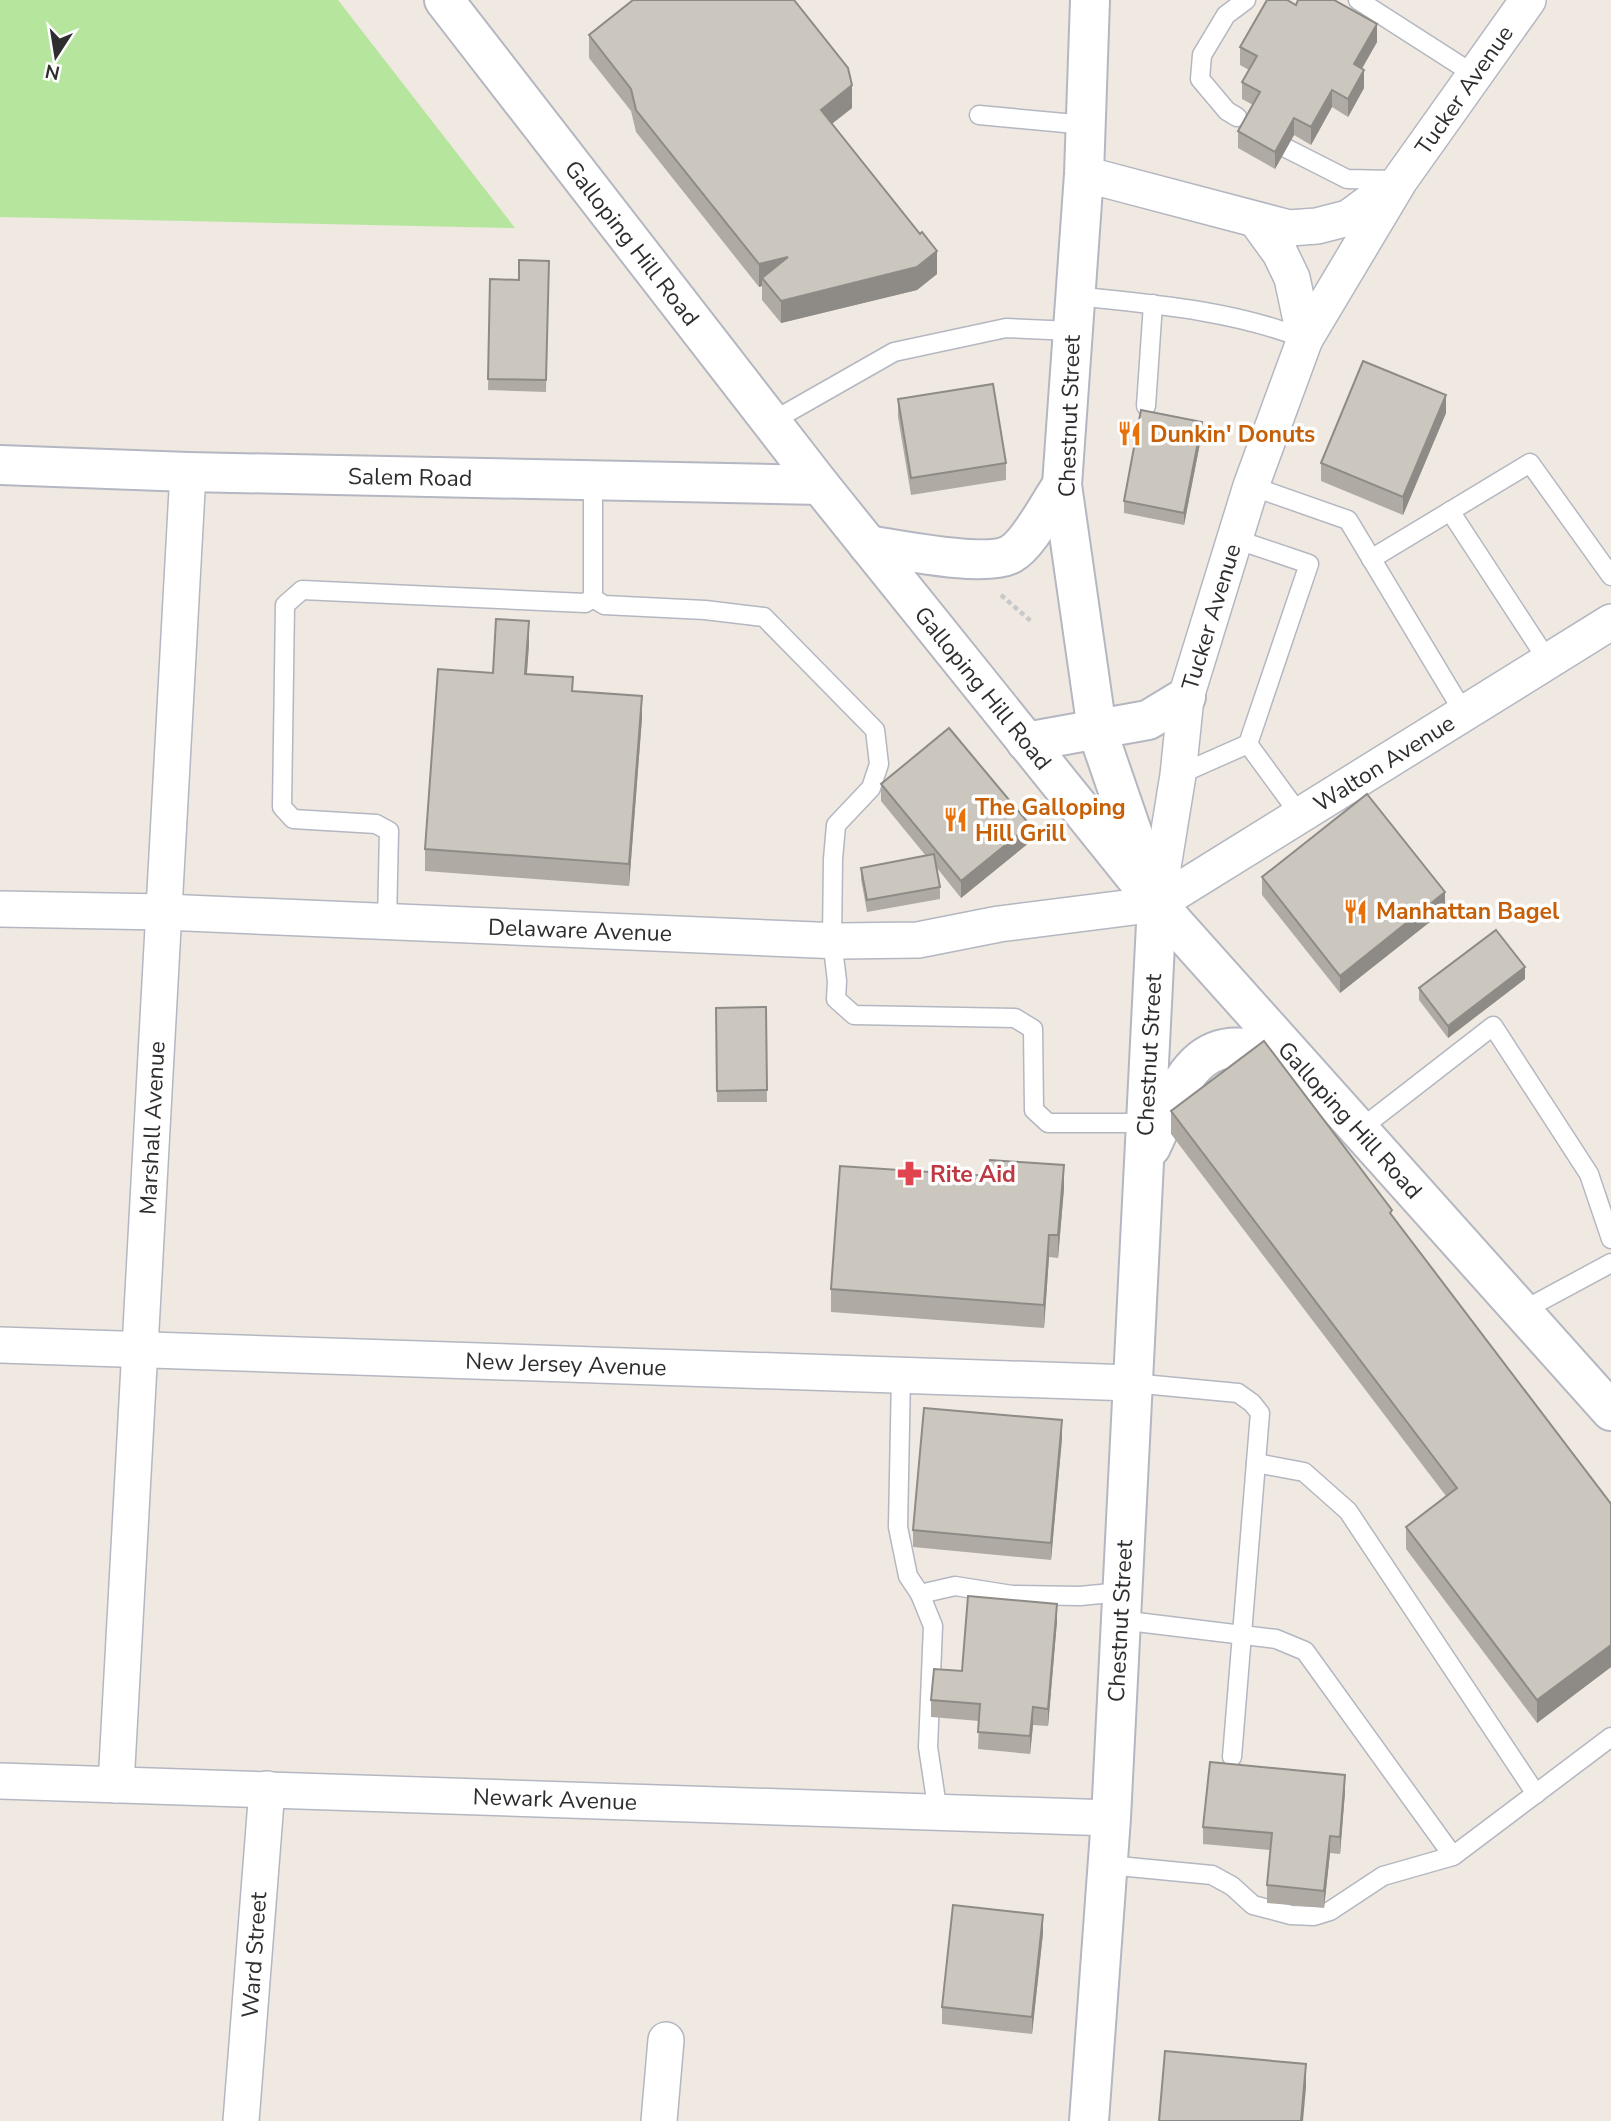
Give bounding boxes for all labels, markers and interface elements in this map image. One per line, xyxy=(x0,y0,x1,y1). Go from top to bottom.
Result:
street label: Tucker Avenue xyxy=(1408,19,1521,161)
north arrow xyxy=(21,21,91,91)
text: N xyxy=(43,57,62,86)
street label: Galloping Hill Road xyxy=(557,154,706,333)
street label: Chestnut Street xyxy=(1051,333,1088,498)
place label: Dunkin' Donuts xyxy=(1150,419,1315,450)
restaurant icon: Dunkin' Donuts xyxy=(1116,420,1144,448)
street label: Salem Road xyxy=(348,461,472,494)
street label: Tucker Avenue xyxy=(1174,540,1248,694)
street label: Galloping Hill Road xyxy=(907,600,1058,777)
street label: Walton Avenue xyxy=(1308,708,1461,819)
place label: The Galloping Hill Grill xyxy=(975,792,1126,849)
restaurant icon: The Galloping Hill Grill xyxy=(941,806,969,834)
place label: Manhattan Bagel xyxy=(1376,896,1560,927)
restaurant icon: Manhattan Bagel xyxy=(1342,897,1370,925)
street label: Delaware Avenue xyxy=(487,912,672,949)
street label: Chestnut Street xyxy=(1130,972,1169,1137)
street label: Galloping Hill Road xyxy=(1270,1035,1429,1206)
street label: Marshall Avenue xyxy=(132,1040,173,1216)
place label: Rite Aid xyxy=(930,1159,1016,1190)
pharmacy icon: Rite Aid xyxy=(896,1160,924,1188)
street label: New Jersey Avenue xyxy=(465,1345,667,1384)
street label: Chestnut Street xyxy=(1101,1538,1140,1703)
street label: Newark Avenue xyxy=(472,1781,638,1818)
street label: Ward Street xyxy=(235,1890,274,2019)

